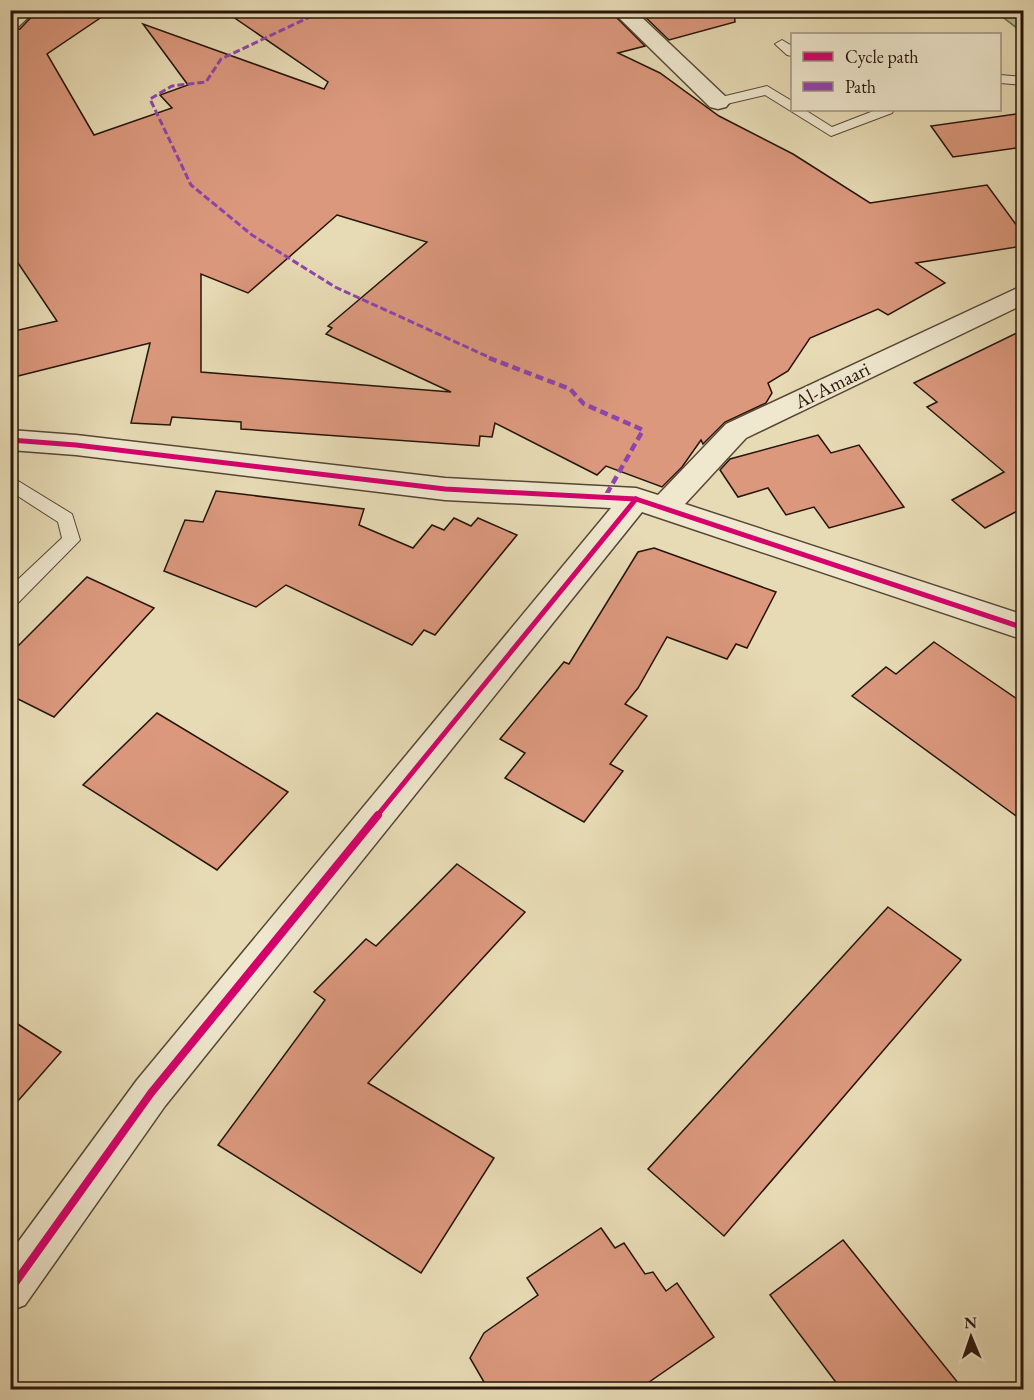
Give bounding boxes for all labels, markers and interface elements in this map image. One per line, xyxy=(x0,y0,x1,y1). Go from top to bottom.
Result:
legend xyxy=(791,33,1001,111)
text: Cycle path xyxy=(845,45,919,68)
text: Path xyxy=(845,75,876,98)
street label: Al-Amaari xyxy=(789,356,874,415)
north arrow xyxy=(941,1307,1001,1367)
text: N xyxy=(964,1312,977,1333)

